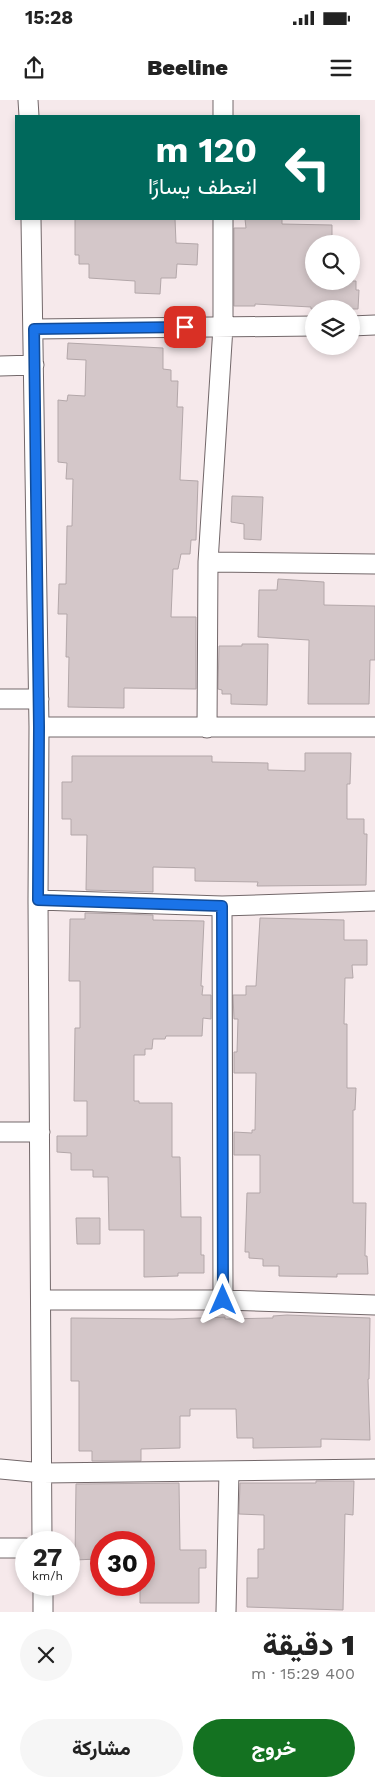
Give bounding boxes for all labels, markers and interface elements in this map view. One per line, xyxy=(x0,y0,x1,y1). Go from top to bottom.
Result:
text: 15:28 xyxy=(25,6,73,29)
icon: share xyxy=(20,54,48,82)
icon: menu xyxy=(327,54,355,82)
text: Beeline xyxy=(147,55,228,80)
text: 120 m xyxy=(156,129,257,171)
icon: left xyxy=(275,135,340,200)
text: انعطف يسارًا xyxy=(148,174,257,199)
map controls xyxy=(305,235,360,355)
button: search xyxy=(305,235,360,290)
button: layers xyxy=(305,300,360,355)
pin xyxy=(164,306,206,348)
icon: arrive xyxy=(171,313,199,341)
position arrow xyxy=(196,1273,248,1325)
speed limit sign: 30 xyxy=(90,1531,155,1596)
text: 27 xyxy=(33,1543,62,1572)
text: km/h xyxy=(32,1569,63,1583)
text: 1 دقيقة xyxy=(263,1627,355,1662)
button: close xyxy=(20,1629,72,1681)
text: 400 m · 15:29 xyxy=(251,1664,355,1683)
button: مشاركة xyxy=(20,1719,183,1777)
button: خروج xyxy=(193,1719,355,1777)

